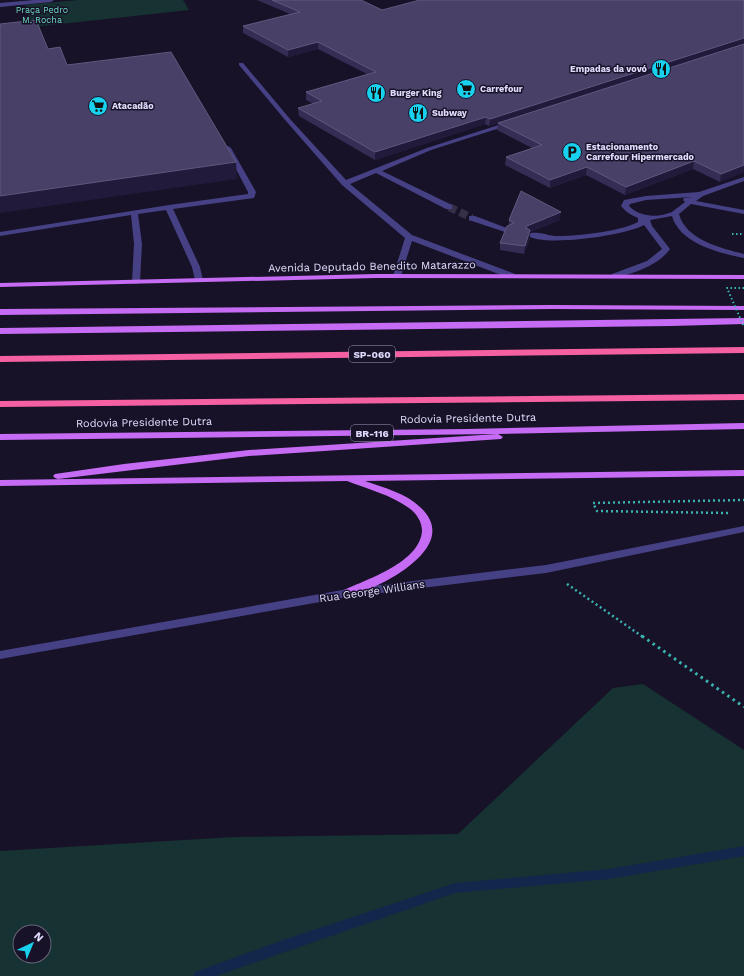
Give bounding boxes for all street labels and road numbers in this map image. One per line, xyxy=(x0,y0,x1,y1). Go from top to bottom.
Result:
street label: Avenida Deputado Benedito Matarazzo xyxy=(268,258,476,275)
road number: SP-060 xyxy=(349,346,395,362)
street label: Rodovia Presidente Dutra xyxy=(400,411,536,426)
street label: Rodovia Presidente Dutra xyxy=(76,415,212,430)
road number: BR-116 xyxy=(351,425,393,441)
street label: Rua George Willians xyxy=(318,578,426,605)

